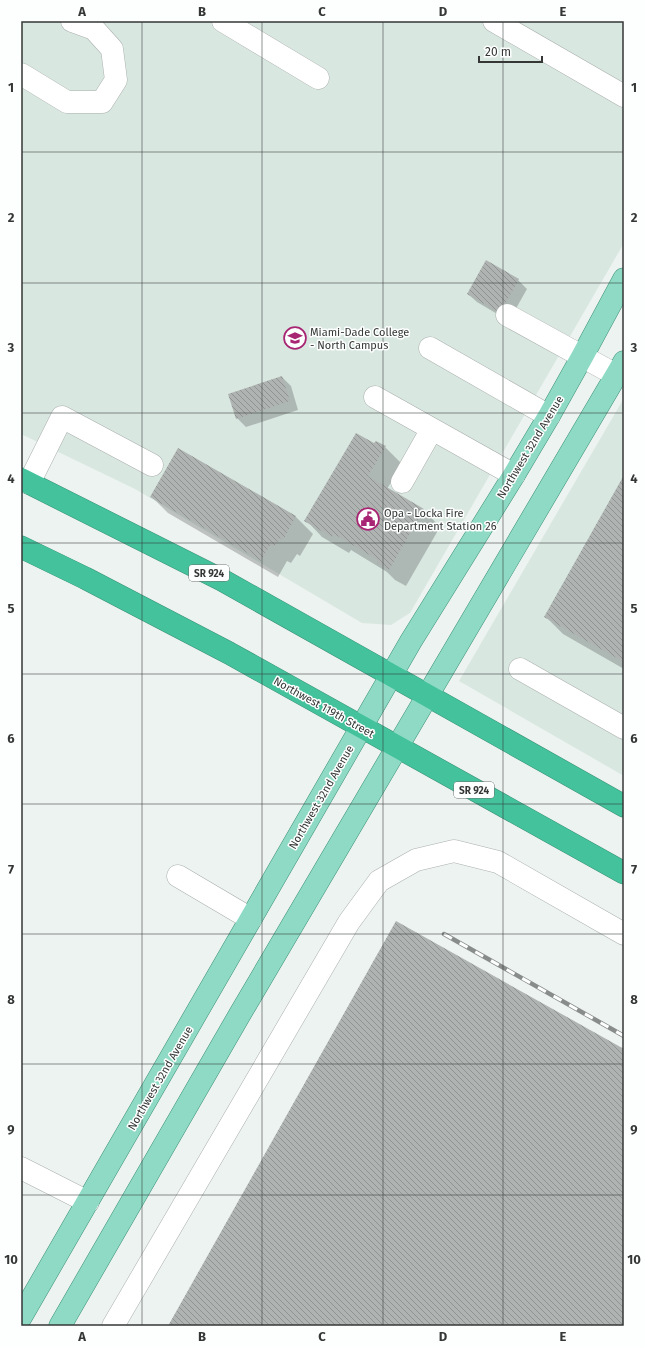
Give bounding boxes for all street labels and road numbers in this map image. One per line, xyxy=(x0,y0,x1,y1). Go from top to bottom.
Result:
street label: Northwest 32nd Avenue xyxy=(495,393,566,501)
road number: SR 924 xyxy=(189,565,229,581)
street label: Northwest 119th Street xyxy=(271,674,376,740)
street label: Northwest 32nd Avenue xyxy=(286,743,357,852)
road number: SR 924 xyxy=(454,782,494,798)
street label: Northwest 32nd Avenue xyxy=(125,1024,196,1133)

